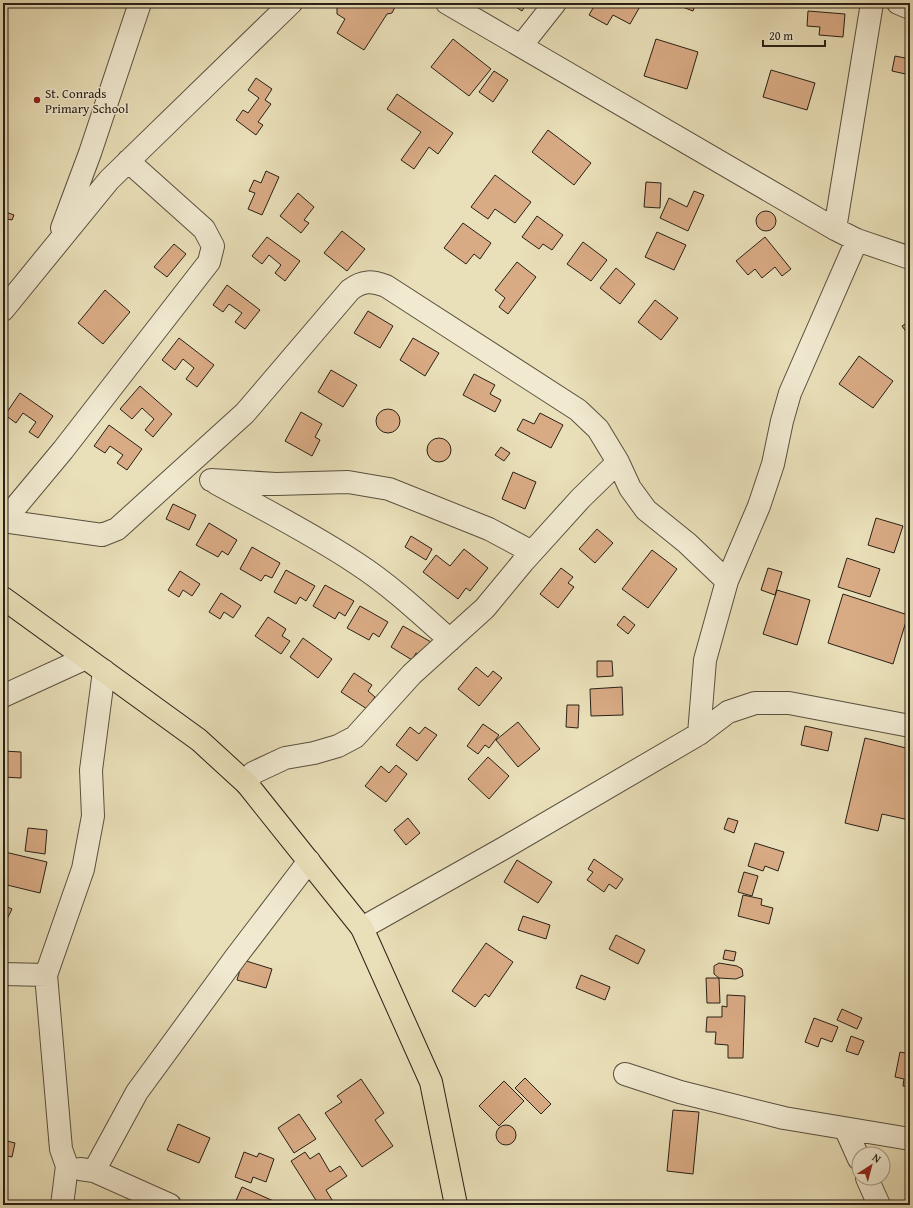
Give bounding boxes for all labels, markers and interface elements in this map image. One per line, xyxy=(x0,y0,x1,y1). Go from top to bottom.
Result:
scale bar xyxy=(763,22,825,48)
text: 20 m xyxy=(769,27,793,44)
place label: St. Conrads Primary School xyxy=(45,84,129,118)
marker: St. Conrads Primary School xyxy=(32,95,42,105)
north arrow xyxy=(851,1146,891,1186)
text: N xyxy=(869,1149,885,1167)

